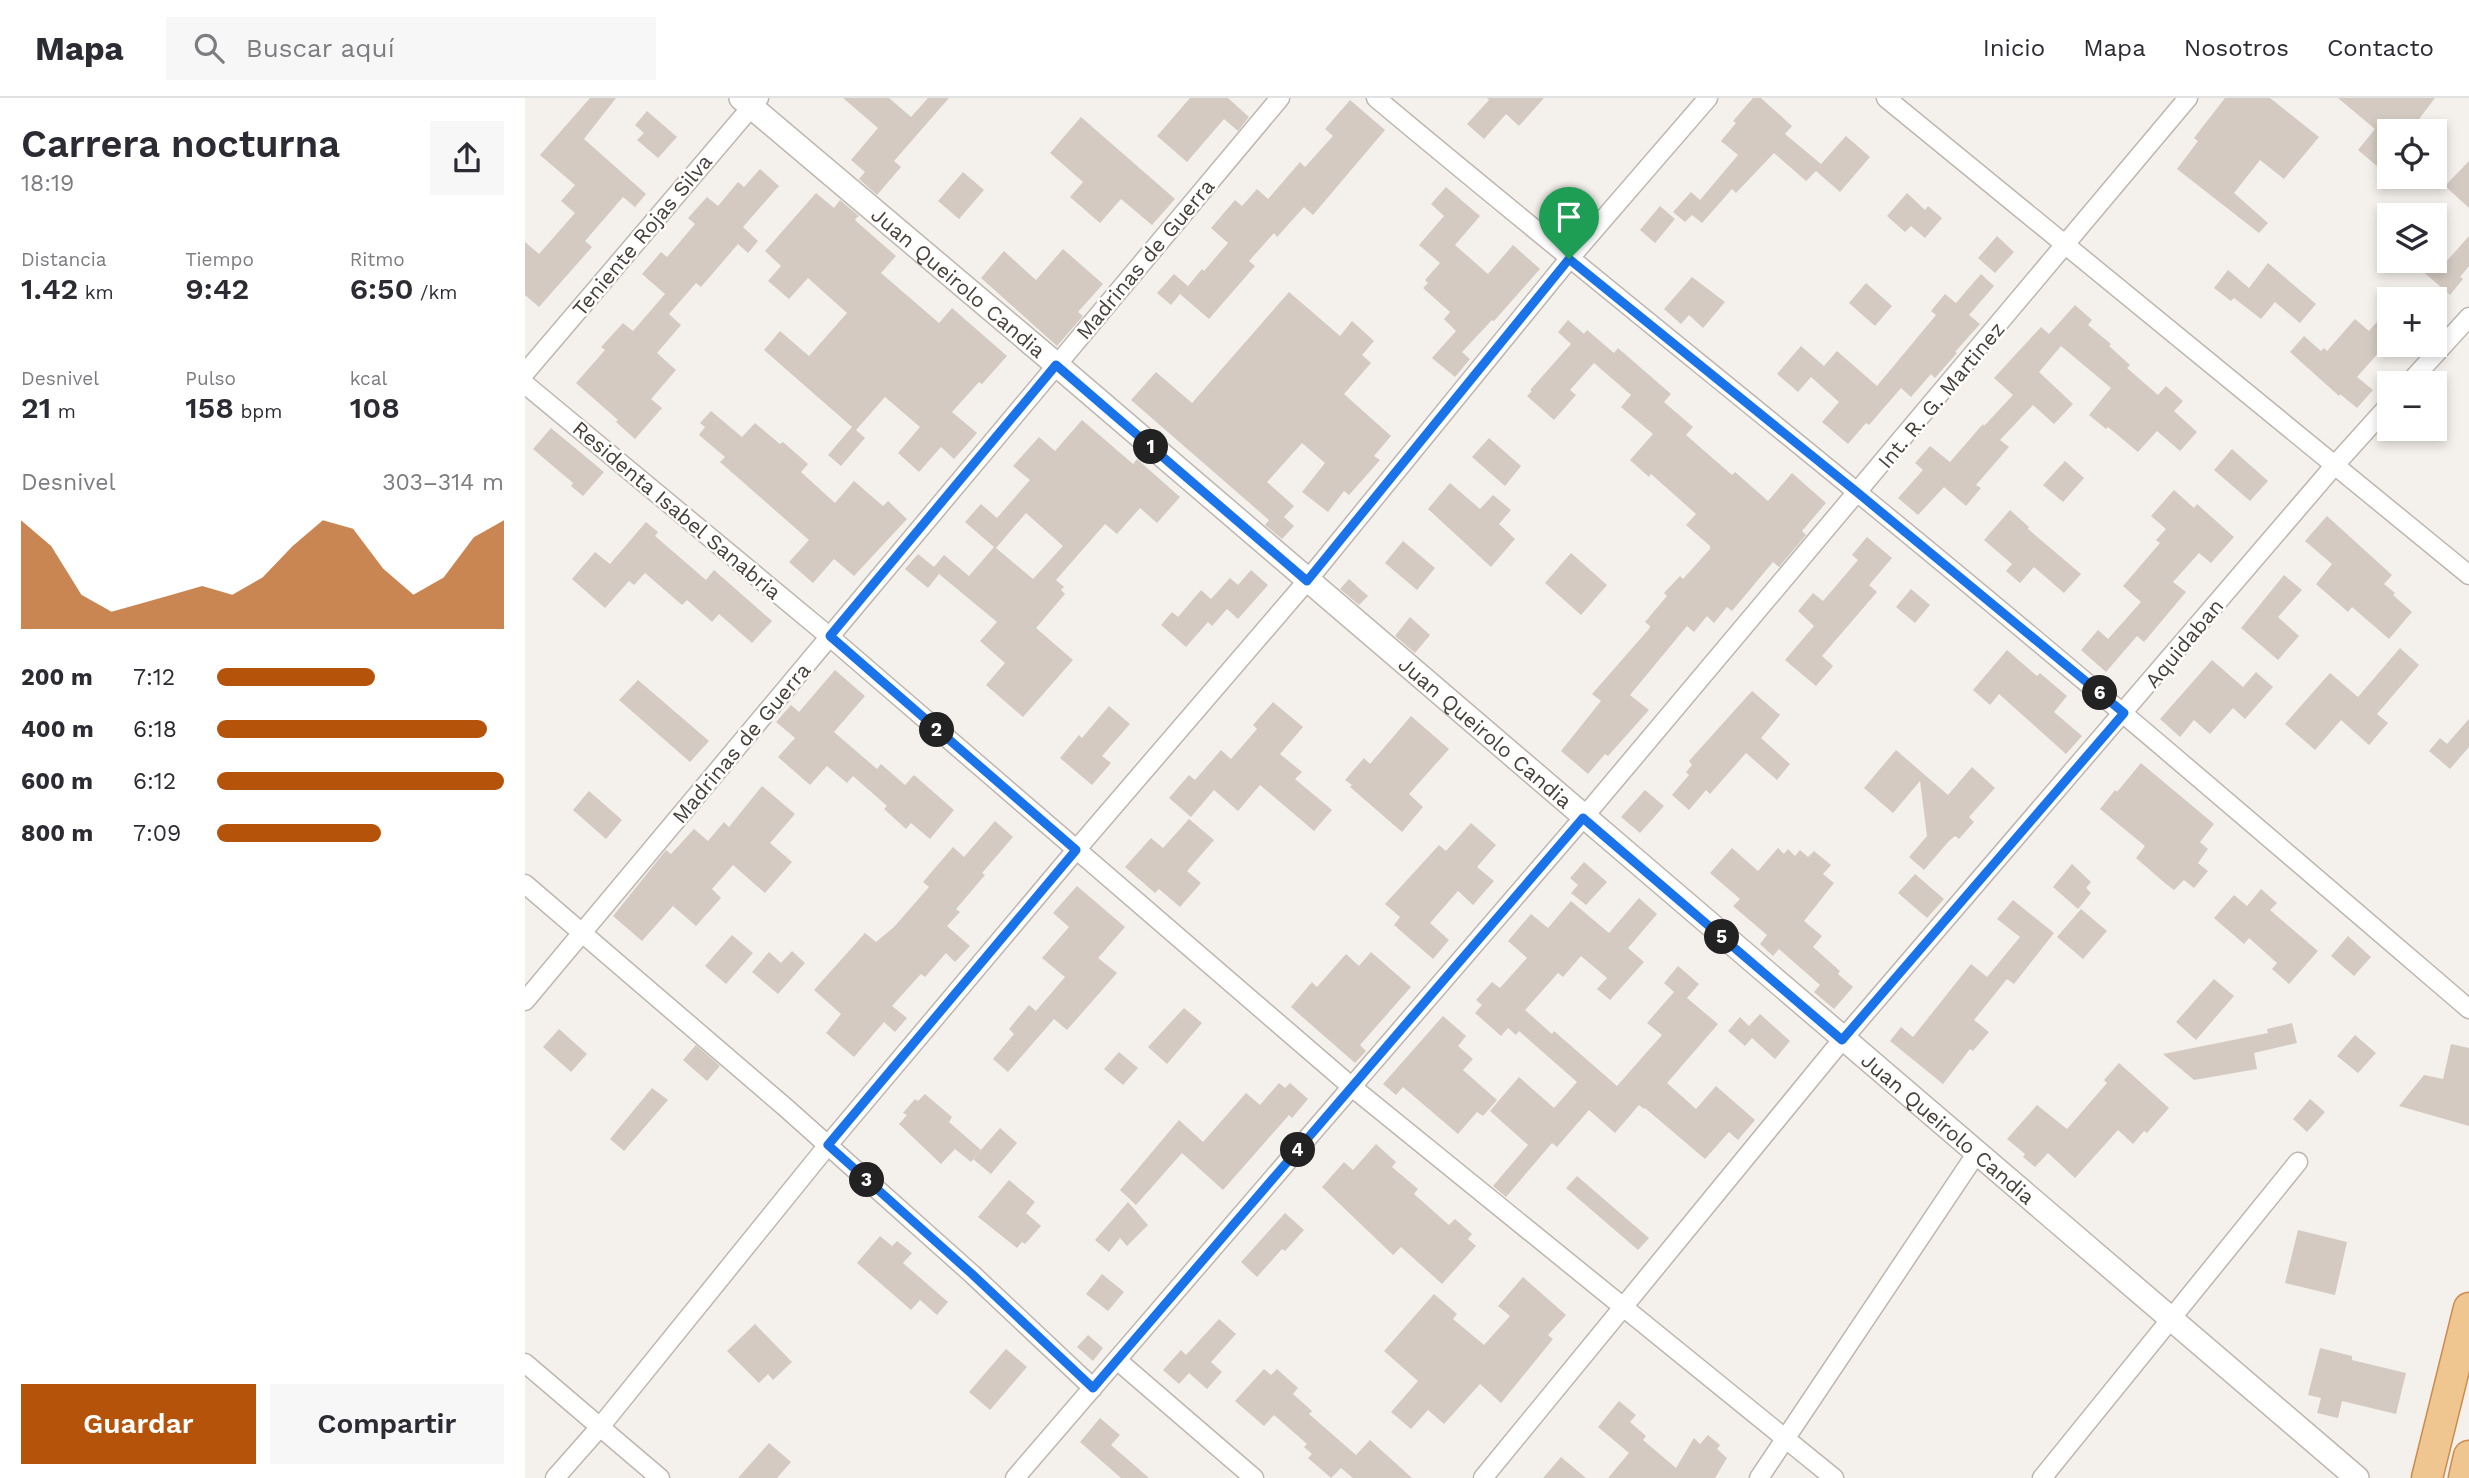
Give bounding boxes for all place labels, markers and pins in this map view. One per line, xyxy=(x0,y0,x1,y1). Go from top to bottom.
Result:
pin xyxy=(1539,187,1599,259)
pin: 1 xyxy=(1133,430,1169,464)
pin: 6 xyxy=(2083,676,2117,710)
pin: 2 xyxy=(919,712,955,748)
pin: 5 xyxy=(1705,920,1739,954)
pin: 4 xyxy=(1281,1132,1315,1168)
pin: 3 xyxy=(849,1162,885,1198)

